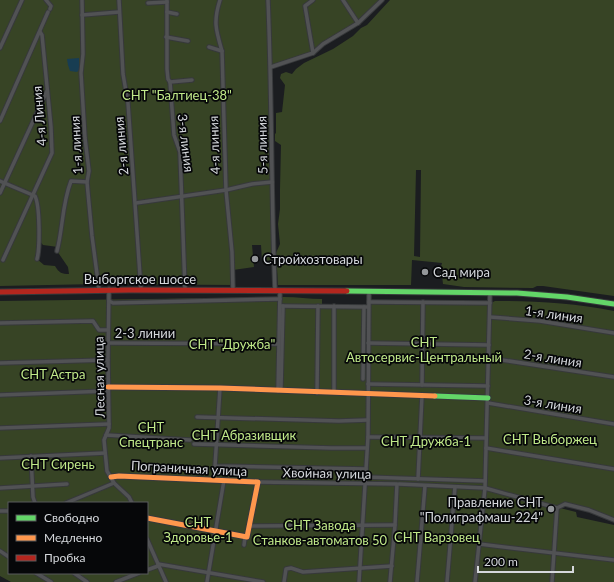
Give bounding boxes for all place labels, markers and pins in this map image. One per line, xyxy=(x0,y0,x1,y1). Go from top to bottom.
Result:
place label: Стройхозтовары xyxy=(263,251,363,267)
marker: Стройхозтовары xyxy=(250,254,260,264)
place label: Сад мира xyxy=(433,264,490,280)
marker: Сад мира xyxy=(420,267,430,277)
place label: Правление СНТ "Полиграфмаш-224" xyxy=(420,494,543,525)
marker: Правление СНТ "Полиграфмаш-224" xyxy=(546,504,556,514)

